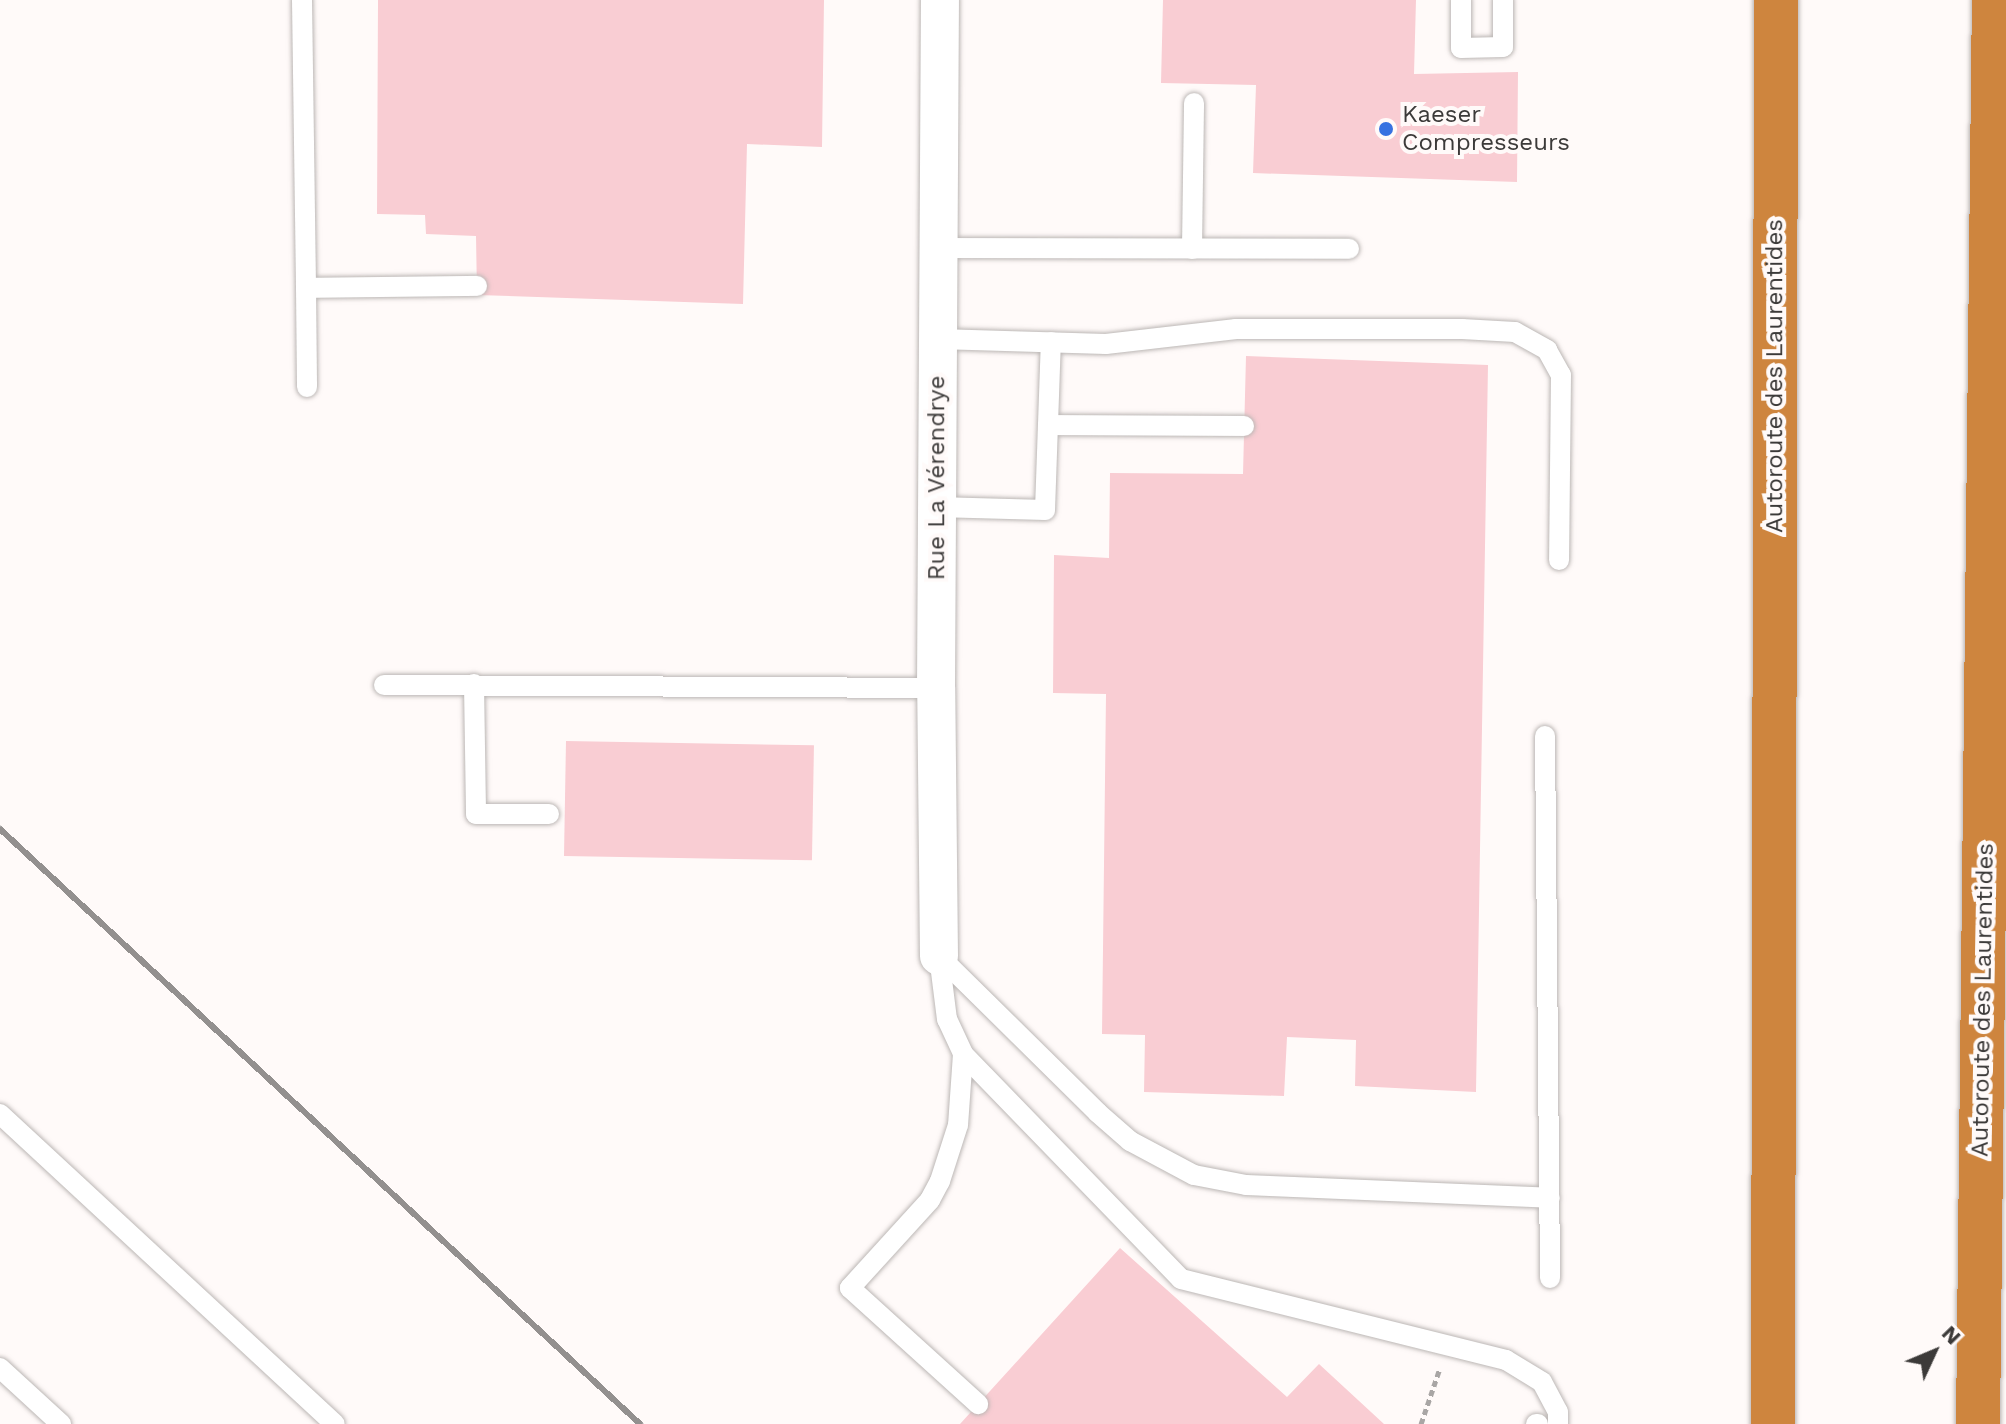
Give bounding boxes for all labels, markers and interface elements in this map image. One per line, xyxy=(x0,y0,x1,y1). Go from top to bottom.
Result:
place label: Kaeser Compresseurs xyxy=(1402,101,1570,157)
marker: Kaeser Compresseurs xyxy=(1377,120,1395,138)
street label: Autoroute des Laurentides xyxy=(1761,219,1789,533)
street label: Rue La Vérendrye xyxy=(923,375,951,581)
street label: Autoroute des Laurentides xyxy=(1966,843,2000,1157)
north arrow xyxy=(1894,1312,1974,1392)
text: N xyxy=(1937,1320,1966,1350)

